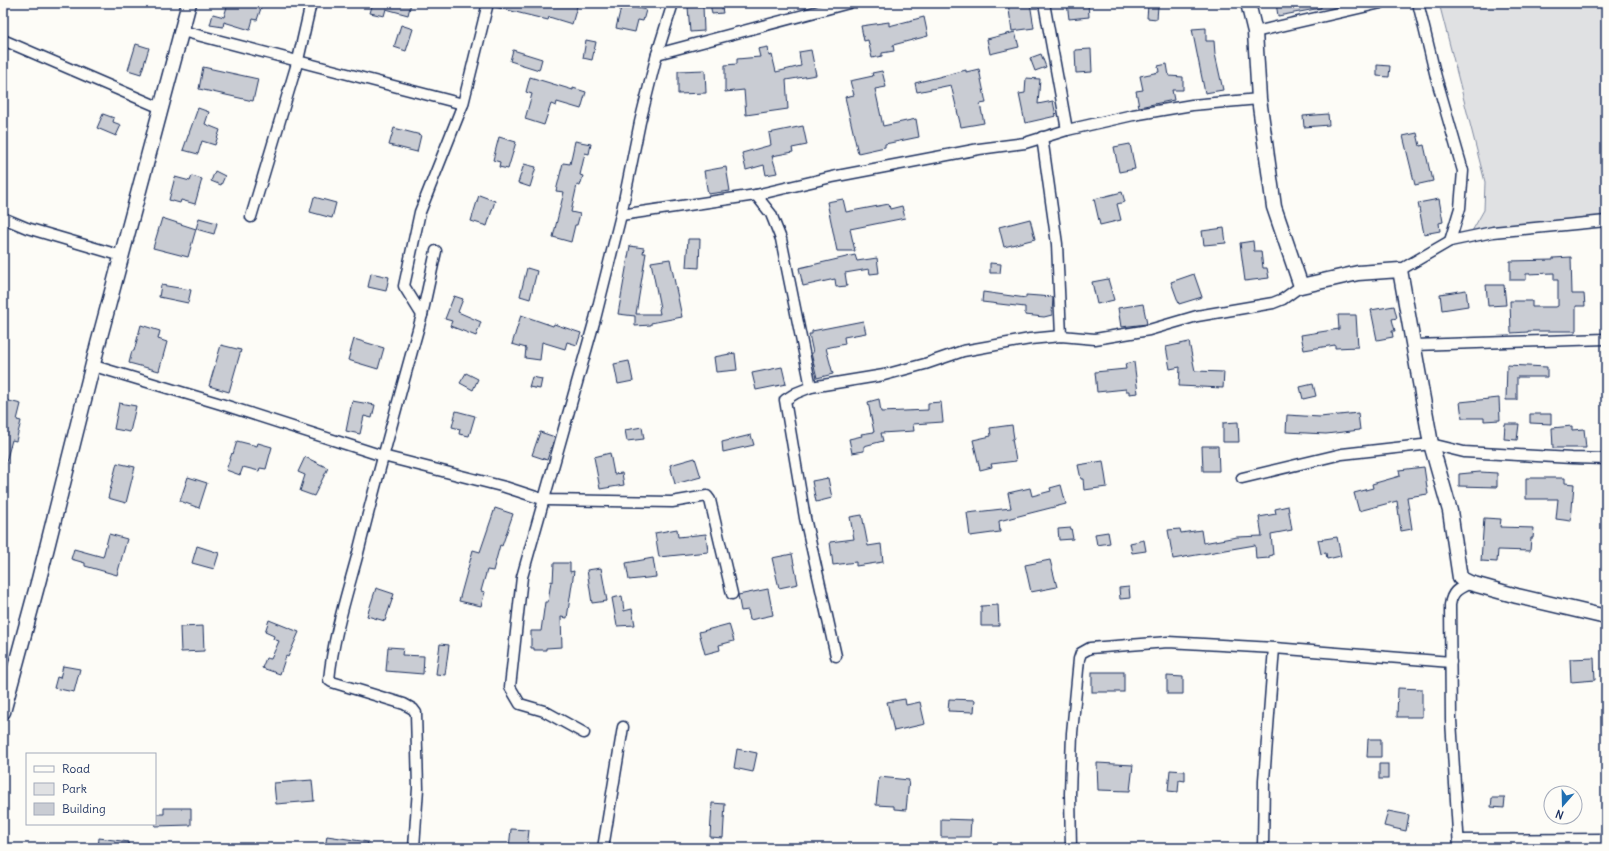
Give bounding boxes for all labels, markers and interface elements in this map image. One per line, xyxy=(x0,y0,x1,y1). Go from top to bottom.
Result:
legend xyxy=(26,753,156,825)
text: Road xyxy=(62,761,90,776)
text: Park xyxy=(62,781,87,796)
north arrow xyxy=(1543,785,1583,825)
text: Building xyxy=(62,801,106,816)
text: N xyxy=(1554,807,1566,822)

